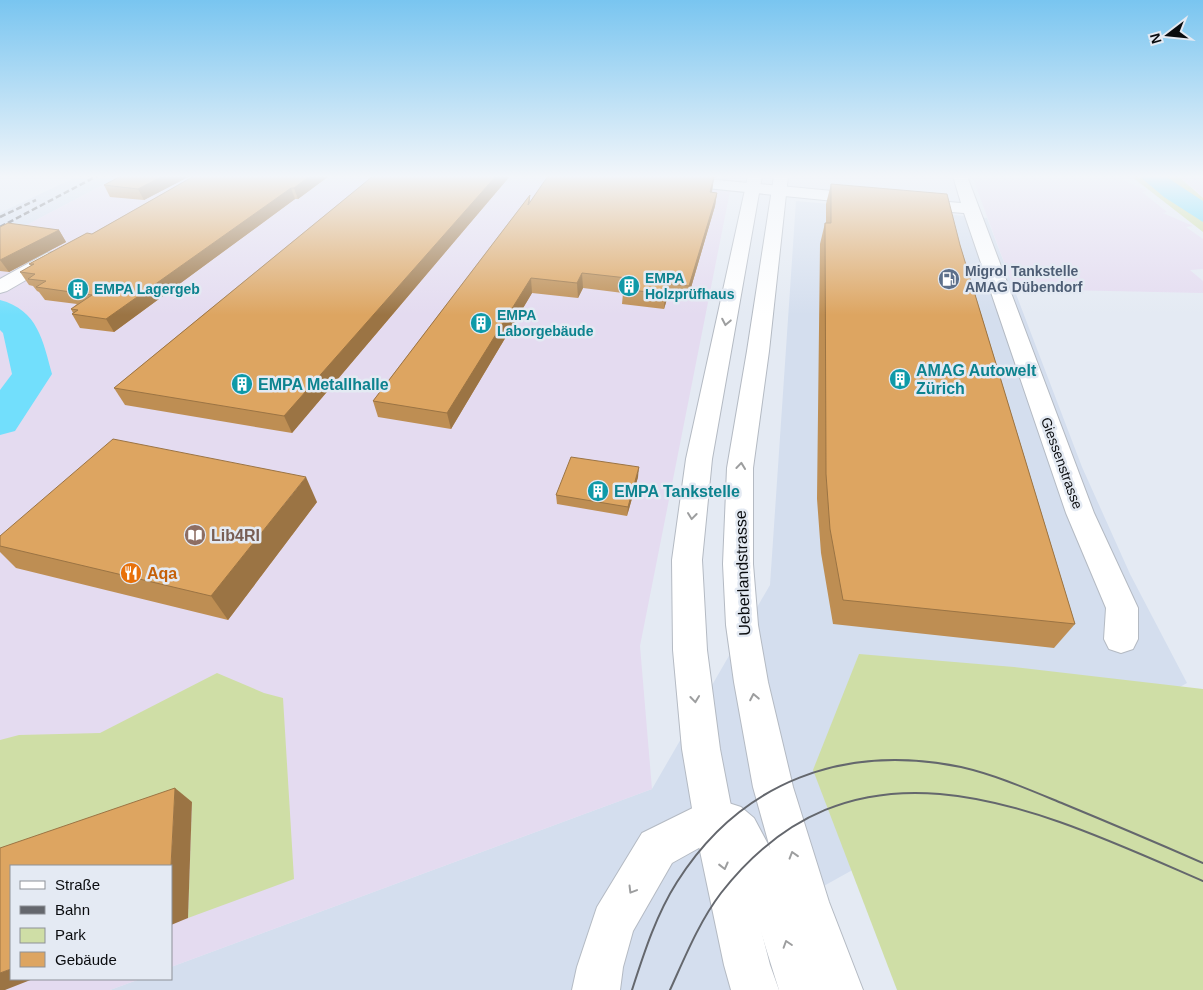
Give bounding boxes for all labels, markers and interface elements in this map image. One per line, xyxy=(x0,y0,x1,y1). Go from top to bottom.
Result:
north arrow xyxy=(1143,10,1193,60)
text: N xyxy=(1146,32,1165,46)
place label: Migrol Tankstelle AMAG Dübendorf xyxy=(965,263,1083,295)
fuel station icon: Migrol Tankstelle AMAG Dübendorf xyxy=(937,267,961,291)
place label: EMPA Holzprüfhaus xyxy=(645,270,735,302)
building icon: EMPA Holzprüfhaus xyxy=(617,274,641,298)
building icon: EMPA Lagergeb xyxy=(66,277,90,301)
place label: EMPA Lagergeb xyxy=(94,281,200,297)
place label: EMPA Laborgebäude xyxy=(497,307,594,339)
building icon: EMPA Laborgebäude xyxy=(469,311,493,335)
one-way arrow xyxy=(722,317,732,326)
place label: AMAG Autowelt Zürich xyxy=(916,362,1037,397)
building icon: AMAG Autowelt Zürich xyxy=(888,367,912,391)
building icon: EMPA Metallhalle xyxy=(230,372,254,396)
place label: EMPA Metallhalle xyxy=(258,376,389,393)
street label: Giessenstrasse xyxy=(1038,415,1086,511)
one-way arrow xyxy=(735,462,746,470)
building icon: EMPA Tankstelle xyxy=(586,479,610,503)
place label: EMPA Tankstelle xyxy=(614,483,740,500)
street label: Ueberlandstrasse xyxy=(732,510,753,636)
one-way arrow xyxy=(687,513,698,521)
library icon: Lib4RI xyxy=(183,523,207,547)
place label: Lib4RI xyxy=(211,527,260,544)
restaurant icon: Aqa xyxy=(119,561,143,585)
place label: Aqa xyxy=(147,565,177,582)
one-way arrow xyxy=(749,693,760,702)
one-way arrow xyxy=(689,695,700,703)
one-way arrow xyxy=(788,851,798,860)
one-way arrow xyxy=(718,861,729,870)
legend xyxy=(10,865,172,980)
text: Straße xyxy=(55,876,100,893)
one-way arrow xyxy=(629,885,639,894)
text: Bahn xyxy=(55,901,90,918)
text: Park xyxy=(55,926,86,943)
one-way arrow xyxy=(783,940,793,949)
text: Gebäude xyxy=(55,951,117,968)

